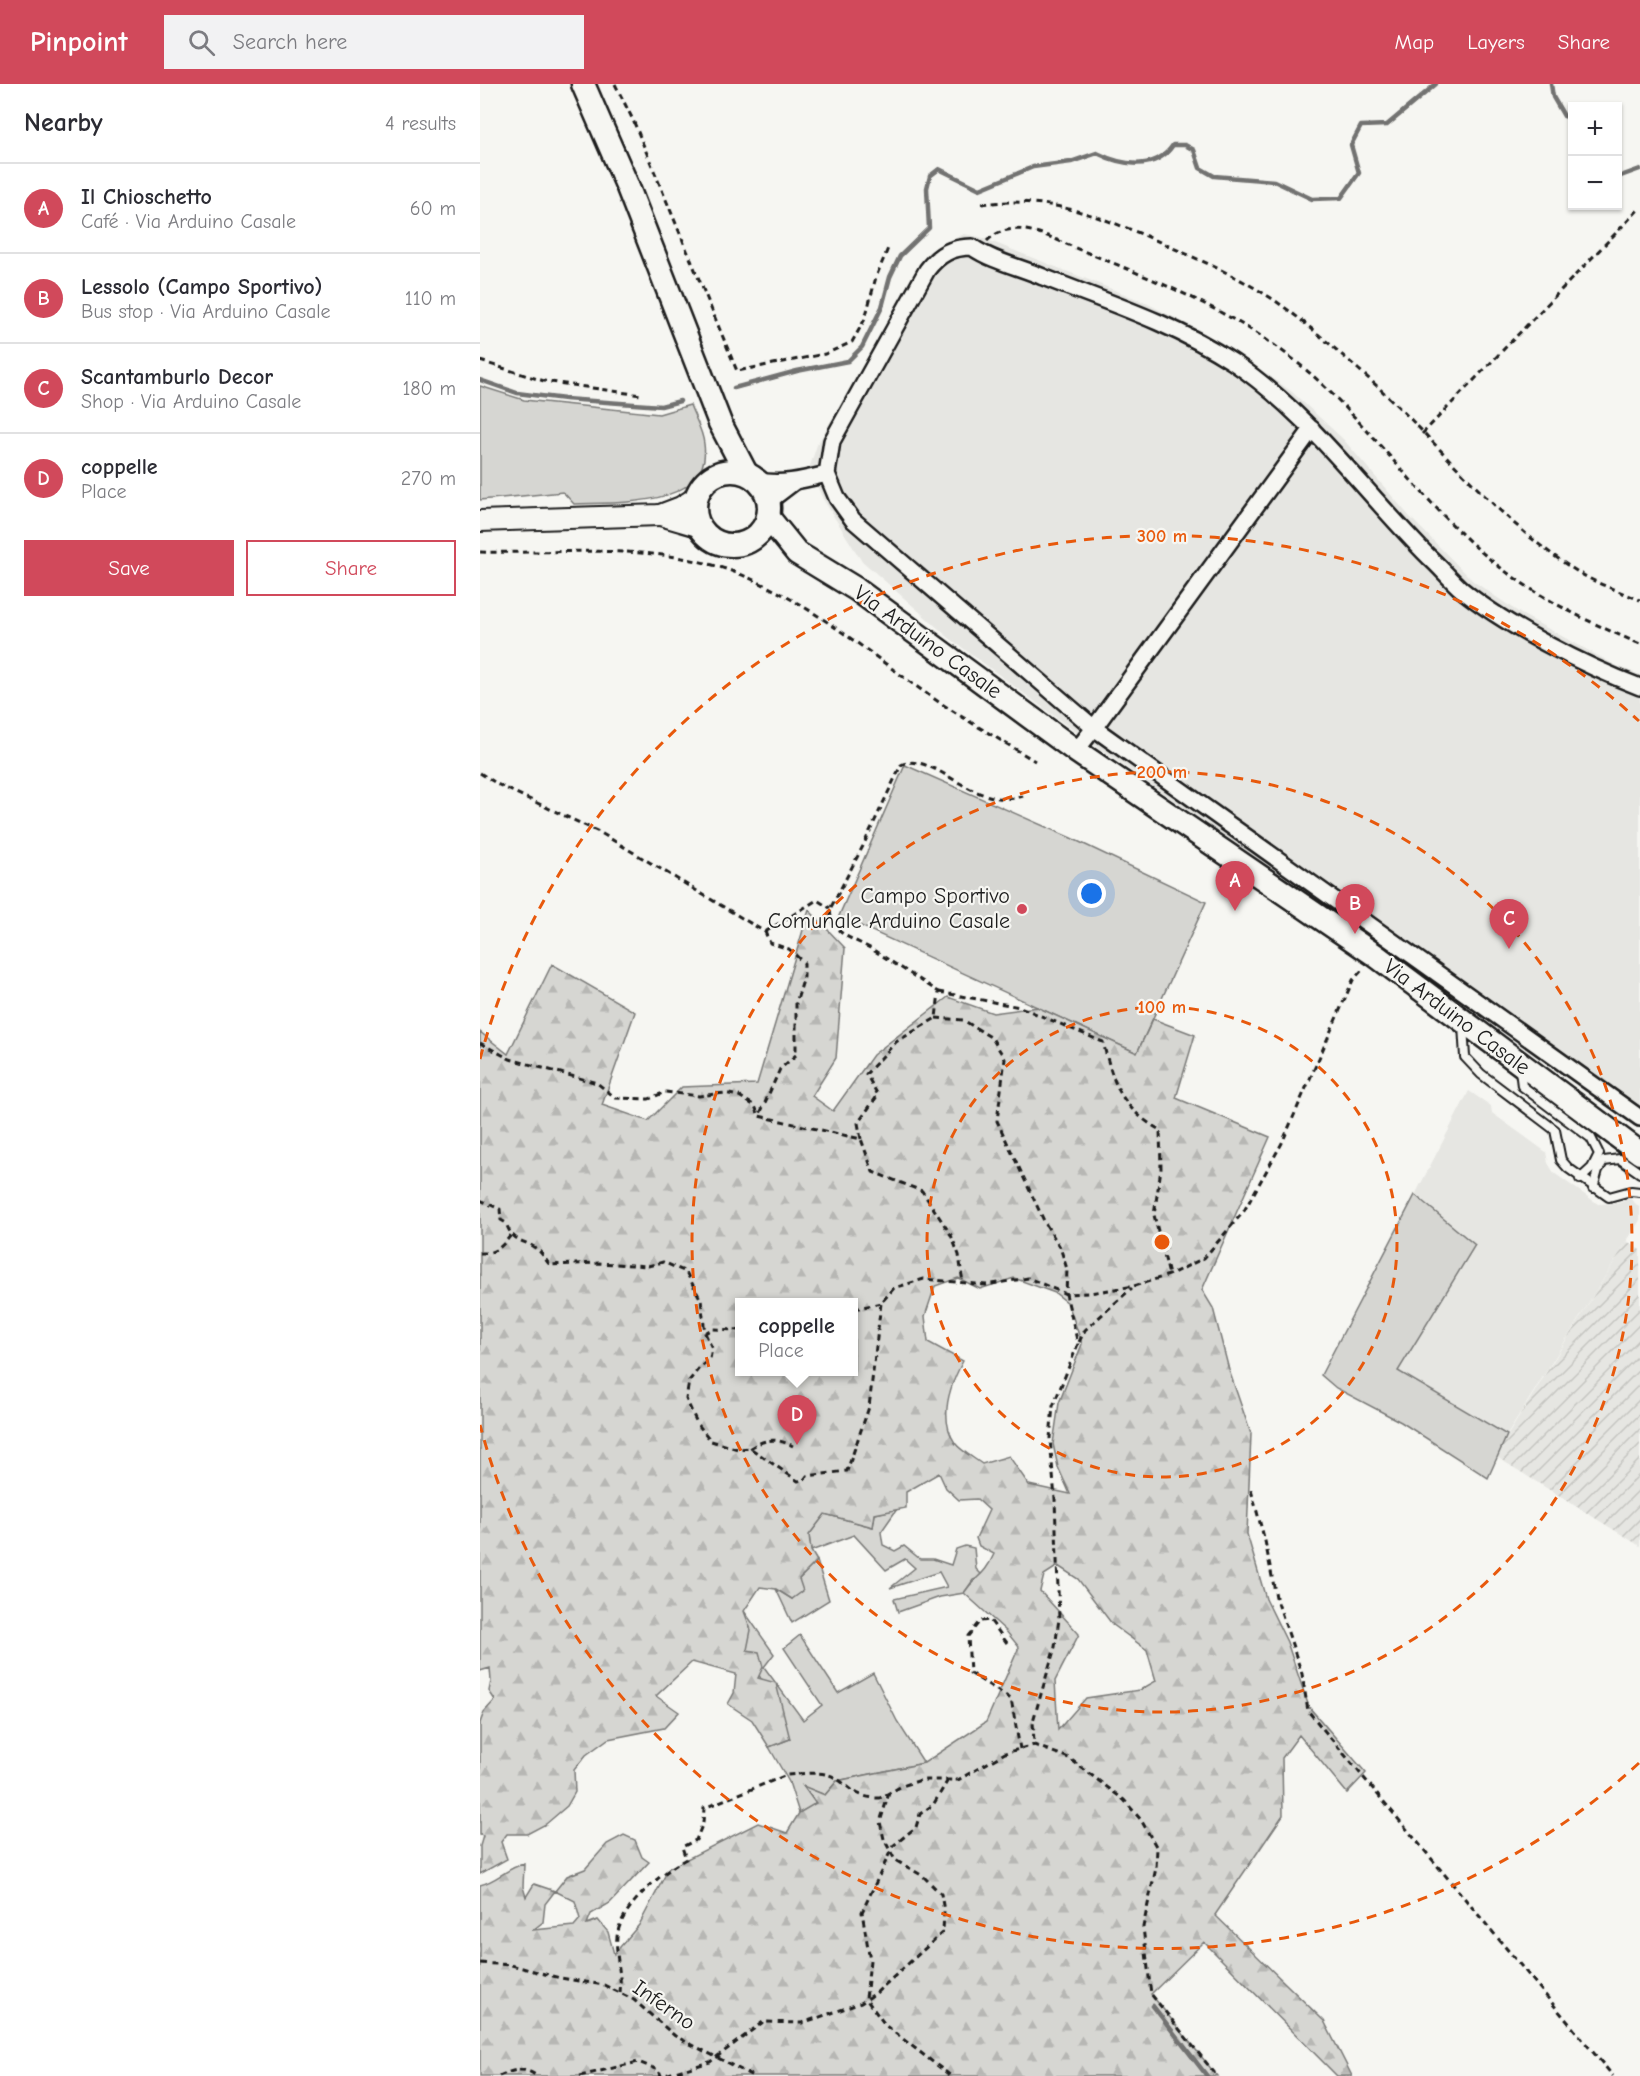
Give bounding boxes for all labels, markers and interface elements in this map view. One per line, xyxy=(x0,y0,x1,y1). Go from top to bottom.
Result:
search box xyxy=(164,15,584,69)
text: Pinpoint xyxy=(30,26,128,58)
icon: search xyxy=(185,26,218,59)
text: Search here xyxy=(233,29,347,55)
text: Map xyxy=(1395,30,1434,54)
text: Layers xyxy=(1467,30,1525,54)
text: Share xyxy=(1558,30,1610,54)
map controls xyxy=(1568,102,1622,210)
button: + xyxy=(1568,102,1622,156)
text: Nearby xyxy=(24,108,103,138)
text: 4 results xyxy=(385,112,456,135)
button: − xyxy=(1568,156,1622,210)
text: Il Chioschetto xyxy=(81,184,212,210)
text: A xyxy=(38,197,49,220)
text: 60 m xyxy=(410,197,456,220)
text: Café · Via Arduino Casale xyxy=(81,210,296,233)
text: Lessolo (Campo Sportivo) xyxy=(81,274,322,300)
text: B xyxy=(37,287,50,310)
text: 110 m xyxy=(405,287,456,310)
text: Bus stop · Via Arduino Casale xyxy=(81,300,331,323)
text: Scantamburlo Decor xyxy=(81,364,273,390)
text: C xyxy=(37,377,50,400)
text: 180 m xyxy=(402,377,456,400)
text: Shop · Via Arduino Casale xyxy=(81,390,301,413)
text: coppelle xyxy=(81,454,158,480)
text: D xyxy=(37,467,50,490)
text: 270 m xyxy=(401,467,456,490)
text: Place xyxy=(81,480,127,503)
text: 300 m xyxy=(1137,526,1187,547)
button: Save xyxy=(24,540,234,596)
button: Share xyxy=(246,540,456,596)
street label: Via Arduino Casale xyxy=(849,580,1007,704)
text: 200 m xyxy=(1137,762,1187,783)
pin: A xyxy=(1216,862,1254,911)
your location xyxy=(1077,879,1106,908)
place label: Campo Sportivo Comunale Arduino Casale xyxy=(768,883,1010,934)
pin: B xyxy=(1336,884,1374,934)
pin: C xyxy=(1490,900,1528,949)
marker: Campo Sportivo Comunale Arduino Casale xyxy=(1015,902,1029,916)
street label: Via Arduino Casale xyxy=(1379,953,1535,1081)
text: 100 m xyxy=(1138,997,1186,1018)
centre of rings xyxy=(1152,1232,1172,1252)
popup xyxy=(735,1298,858,1376)
text: coppelle xyxy=(758,1313,835,1339)
text: Place xyxy=(758,1339,804,1362)
pin: D xyxy=(778,1396,816,1445)
street label: Inferno xyxy=(628,1974,700,2036)

